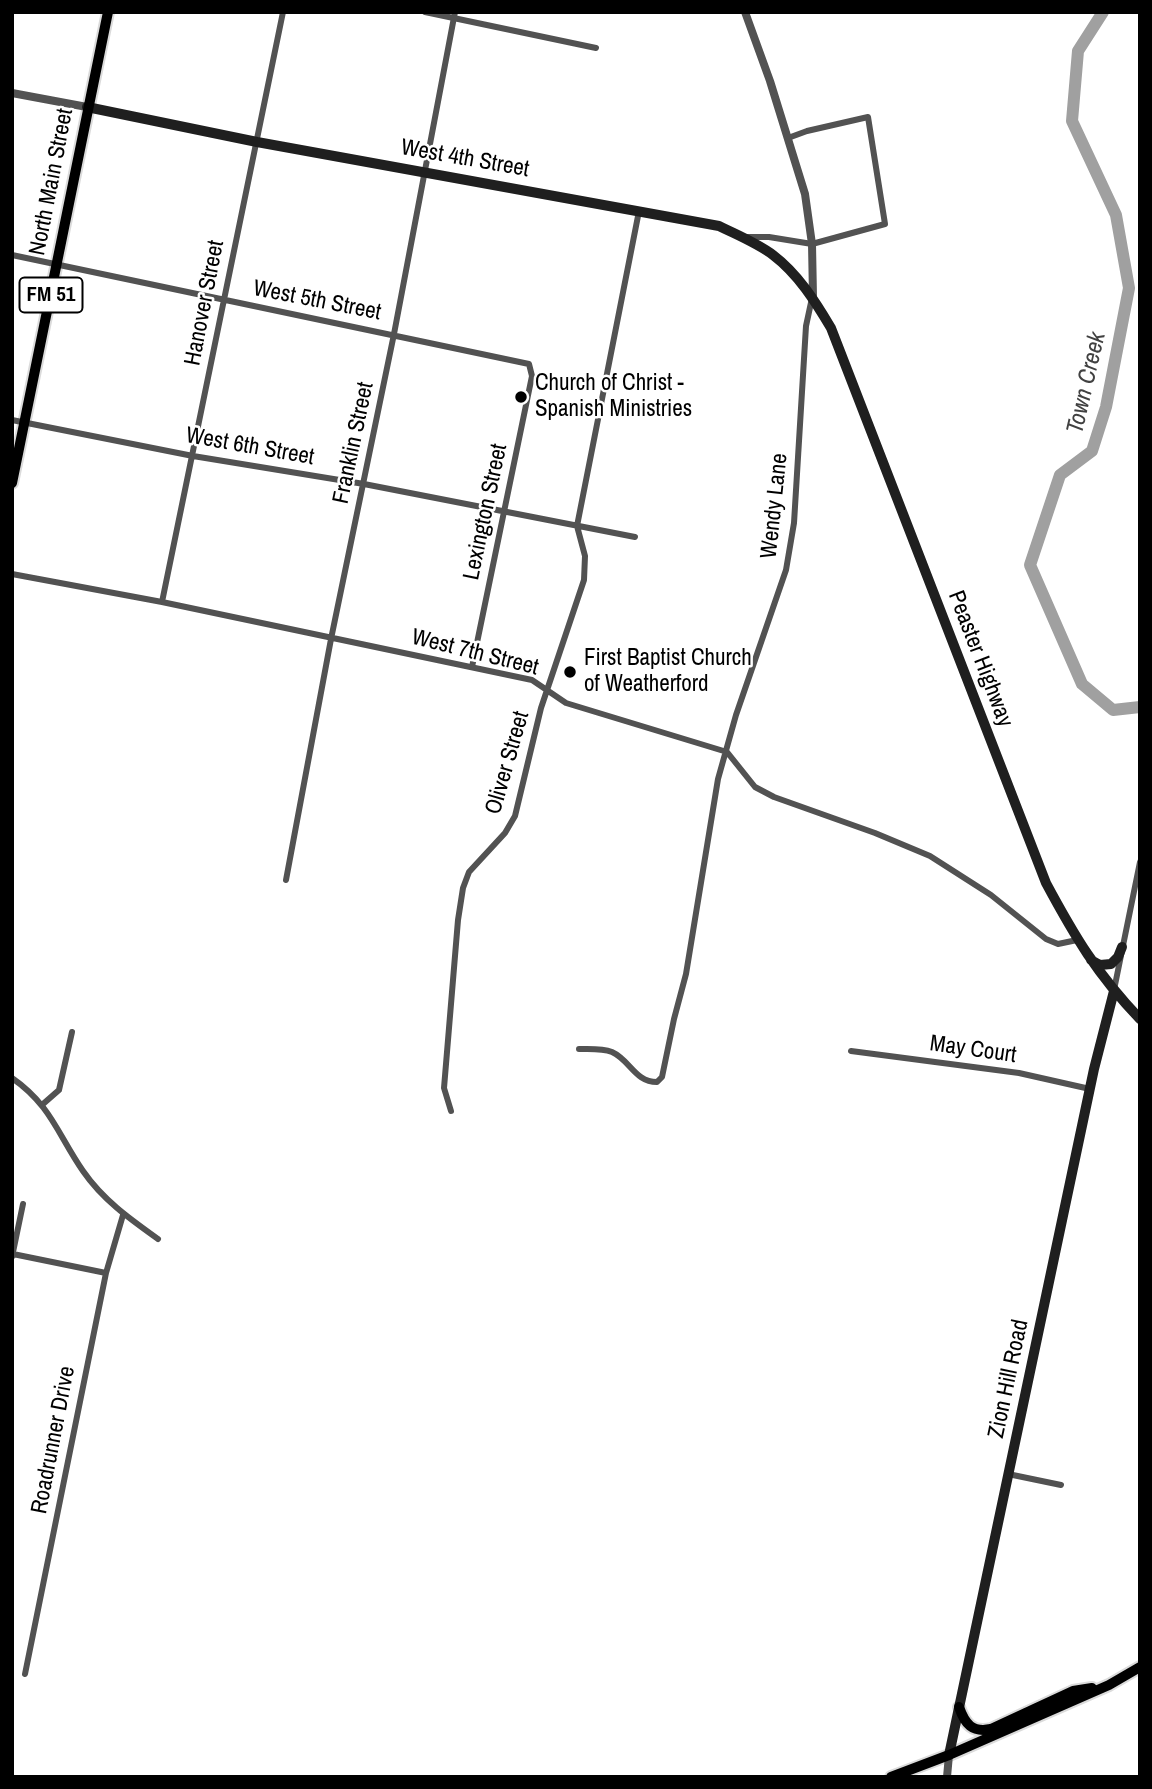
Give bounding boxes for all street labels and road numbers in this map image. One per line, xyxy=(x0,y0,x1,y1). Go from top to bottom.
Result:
street label: North Main Street xyxy=(24,106,80,258)
street label: West 4th Street xyxy=(399,134,531,184)
street label: Hanover Street xyxy=(179,238,231,368)
street label: West 5th Street xyxy=(251,275,383,327)
road number: FM 51 xyxy=(20,278,82,312)
street label: Franklin Street xyxy=(328,380,380,506)
street label: West 6th Street xyxy=(184,422,316,472)
street label: Lexington Street xyxy=(458,441,514,583)
street label: Wendy Lane xyxy=(756,452,794,560)
street label: Peaster Highway xyxy=(941,587,1019,731)
street label: West 7th Street xyxy=(409,624,541,682)
street label: Oliver Street xyxy=(480,708,536,818)
street label: May Court xyxy=(928,1030,1018,1070)
street label: Zion Hill Road xyxy=(983,1317,1035,1441)
street label: Roadrunner Drive xyxy=(26,1364,82,1516)

